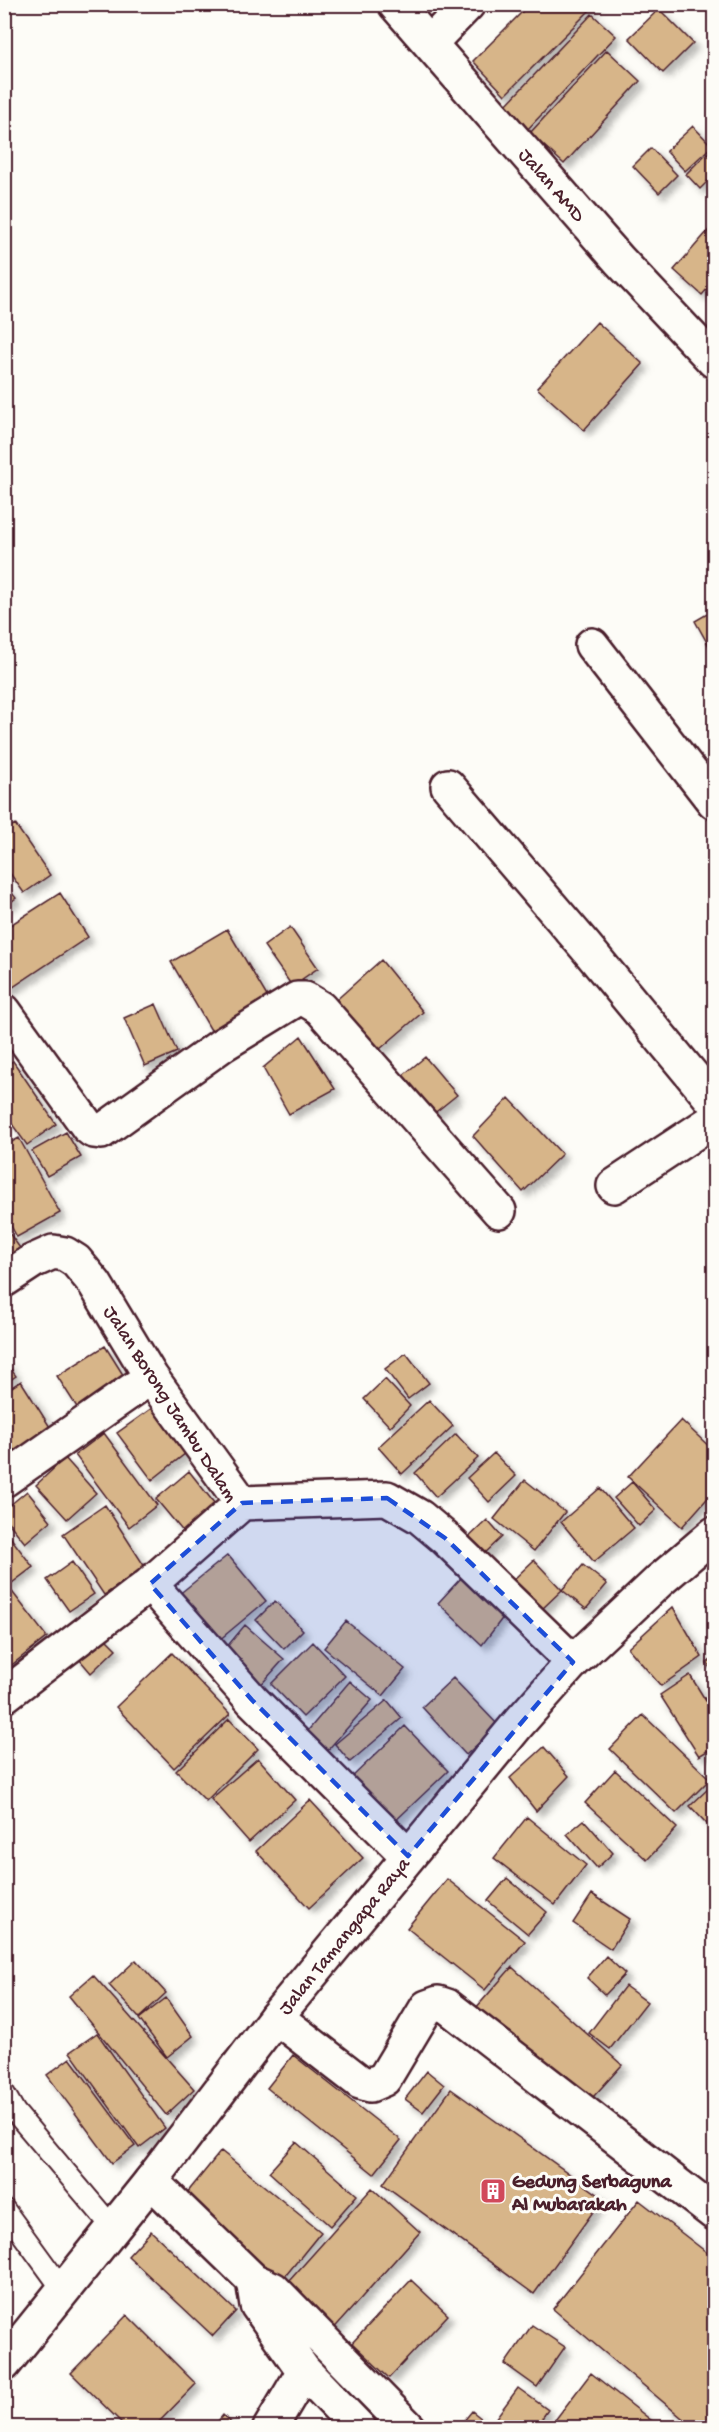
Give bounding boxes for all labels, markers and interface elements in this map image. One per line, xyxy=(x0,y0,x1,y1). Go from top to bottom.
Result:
street label: Jalan AMD xyxy=(512,145,589,229)
street label: Jalan Borong Jambu Dalam xyxy=(97,1302,241,1507)
street label: Jalan Tamangapa Raya xyxy=(275,1853,417,2021)
place label: Gedung Serbaguna Al Mubarakah xyxy=(511,2172,672,2218)
building icon: Gedung Serbaguna Al Mubarakah xyxy=(478,2176,508,2206)

